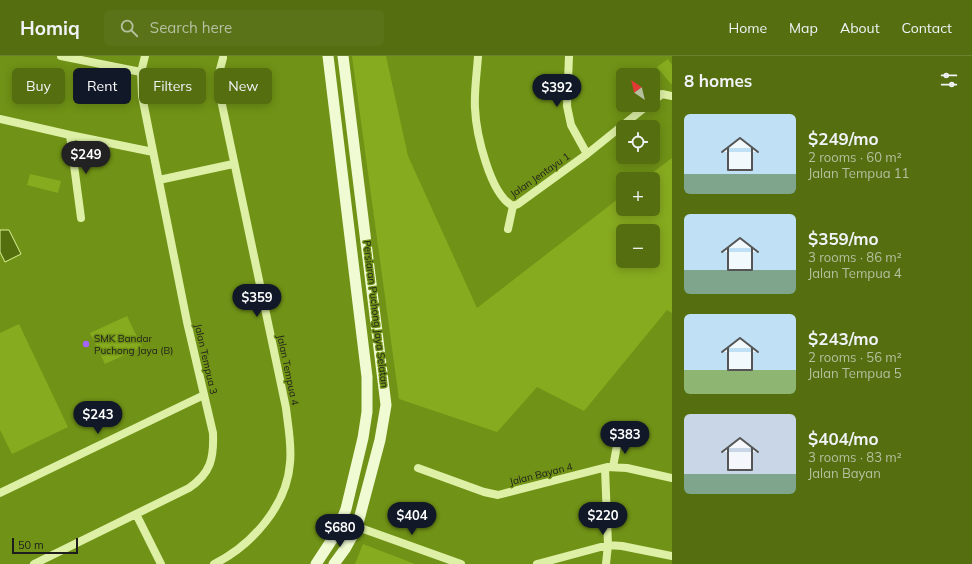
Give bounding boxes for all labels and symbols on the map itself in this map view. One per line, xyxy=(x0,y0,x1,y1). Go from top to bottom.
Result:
north arrow xyxy=(616,68,660,112)
pin: $392 xyxy=(533,74,581,108)
pin: $249 xyxy=(62,141,110,175)
street label: Jalan Jentayu 1 xyxy=(508,150,572,200)
street label: Persiaran Puchong Jaya Selatan xyxy=(361,240,392,389)
pin: $359 xyxy=(233,284,281,318)
street label: Jalan Tempua 3 xyxy=(192,322,220,396)
place label: SMK Bandar Puchong Jaya (B) xyxy=(94,332,173,357)
street label: Jalan Tempua 4 xyxy=(274,333,302,407)
marker: SMK Bandar Puchong Jaya (B) xyxy=(81,339,91,349)
pin: $243 xyxy=(74,401,122,435)
pin: $383 xyxy=(601,421,649,455)
street label: Jalan Bayan 4 xyxy=(508,460,574,488)
pin: $404 xyxy=(388,502,436,536)
pin: $220 xyxy=(579,502,627,536)
pin: $680 xyxy=(316,514,364,548)
scale bar xyxy=(12,536,78,555)

